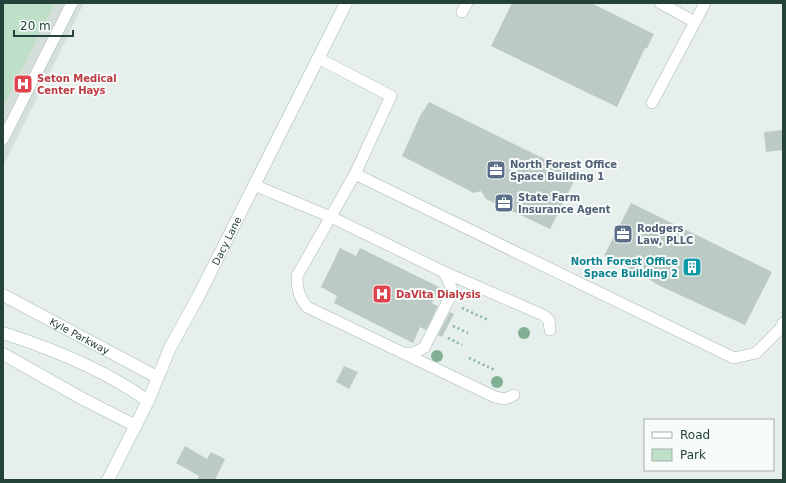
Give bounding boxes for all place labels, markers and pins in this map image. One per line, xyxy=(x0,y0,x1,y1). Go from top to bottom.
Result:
hospital icon: Seton Medical Center Hays xyxy=(12,73,34,95)
place label: Seton Medical Center Hays xyxy=(37,73,117,96)
office icon: North Forest Office Space Building 1 xyxy=(485,159,507,181)
place label: North Forest Office Space Building 1 xyxy=(510,159,617,182)
office icon: State Farm Insurance Agent xyxy=(493,192,515,214)
place label: State Farm Insurance Agent xyxy=(518,192,611,215)
office icon: Rodgers Law, PLLC xyxy=(612,223,634,245)
place label: Rodgers Law, PLLC xyxy=(637,223,693,246)
place label: North Forest Office Space Building 2 xyxy=(571,256,678,279)
building icon: North Forest Office Space Building 2 xyxy=(681,256,703,278)
hospital icon: DaVita Dialysis xyxy=(371,283,393,305)
place label: DaVita Dialysis xyxy=(396,289,481,300)

